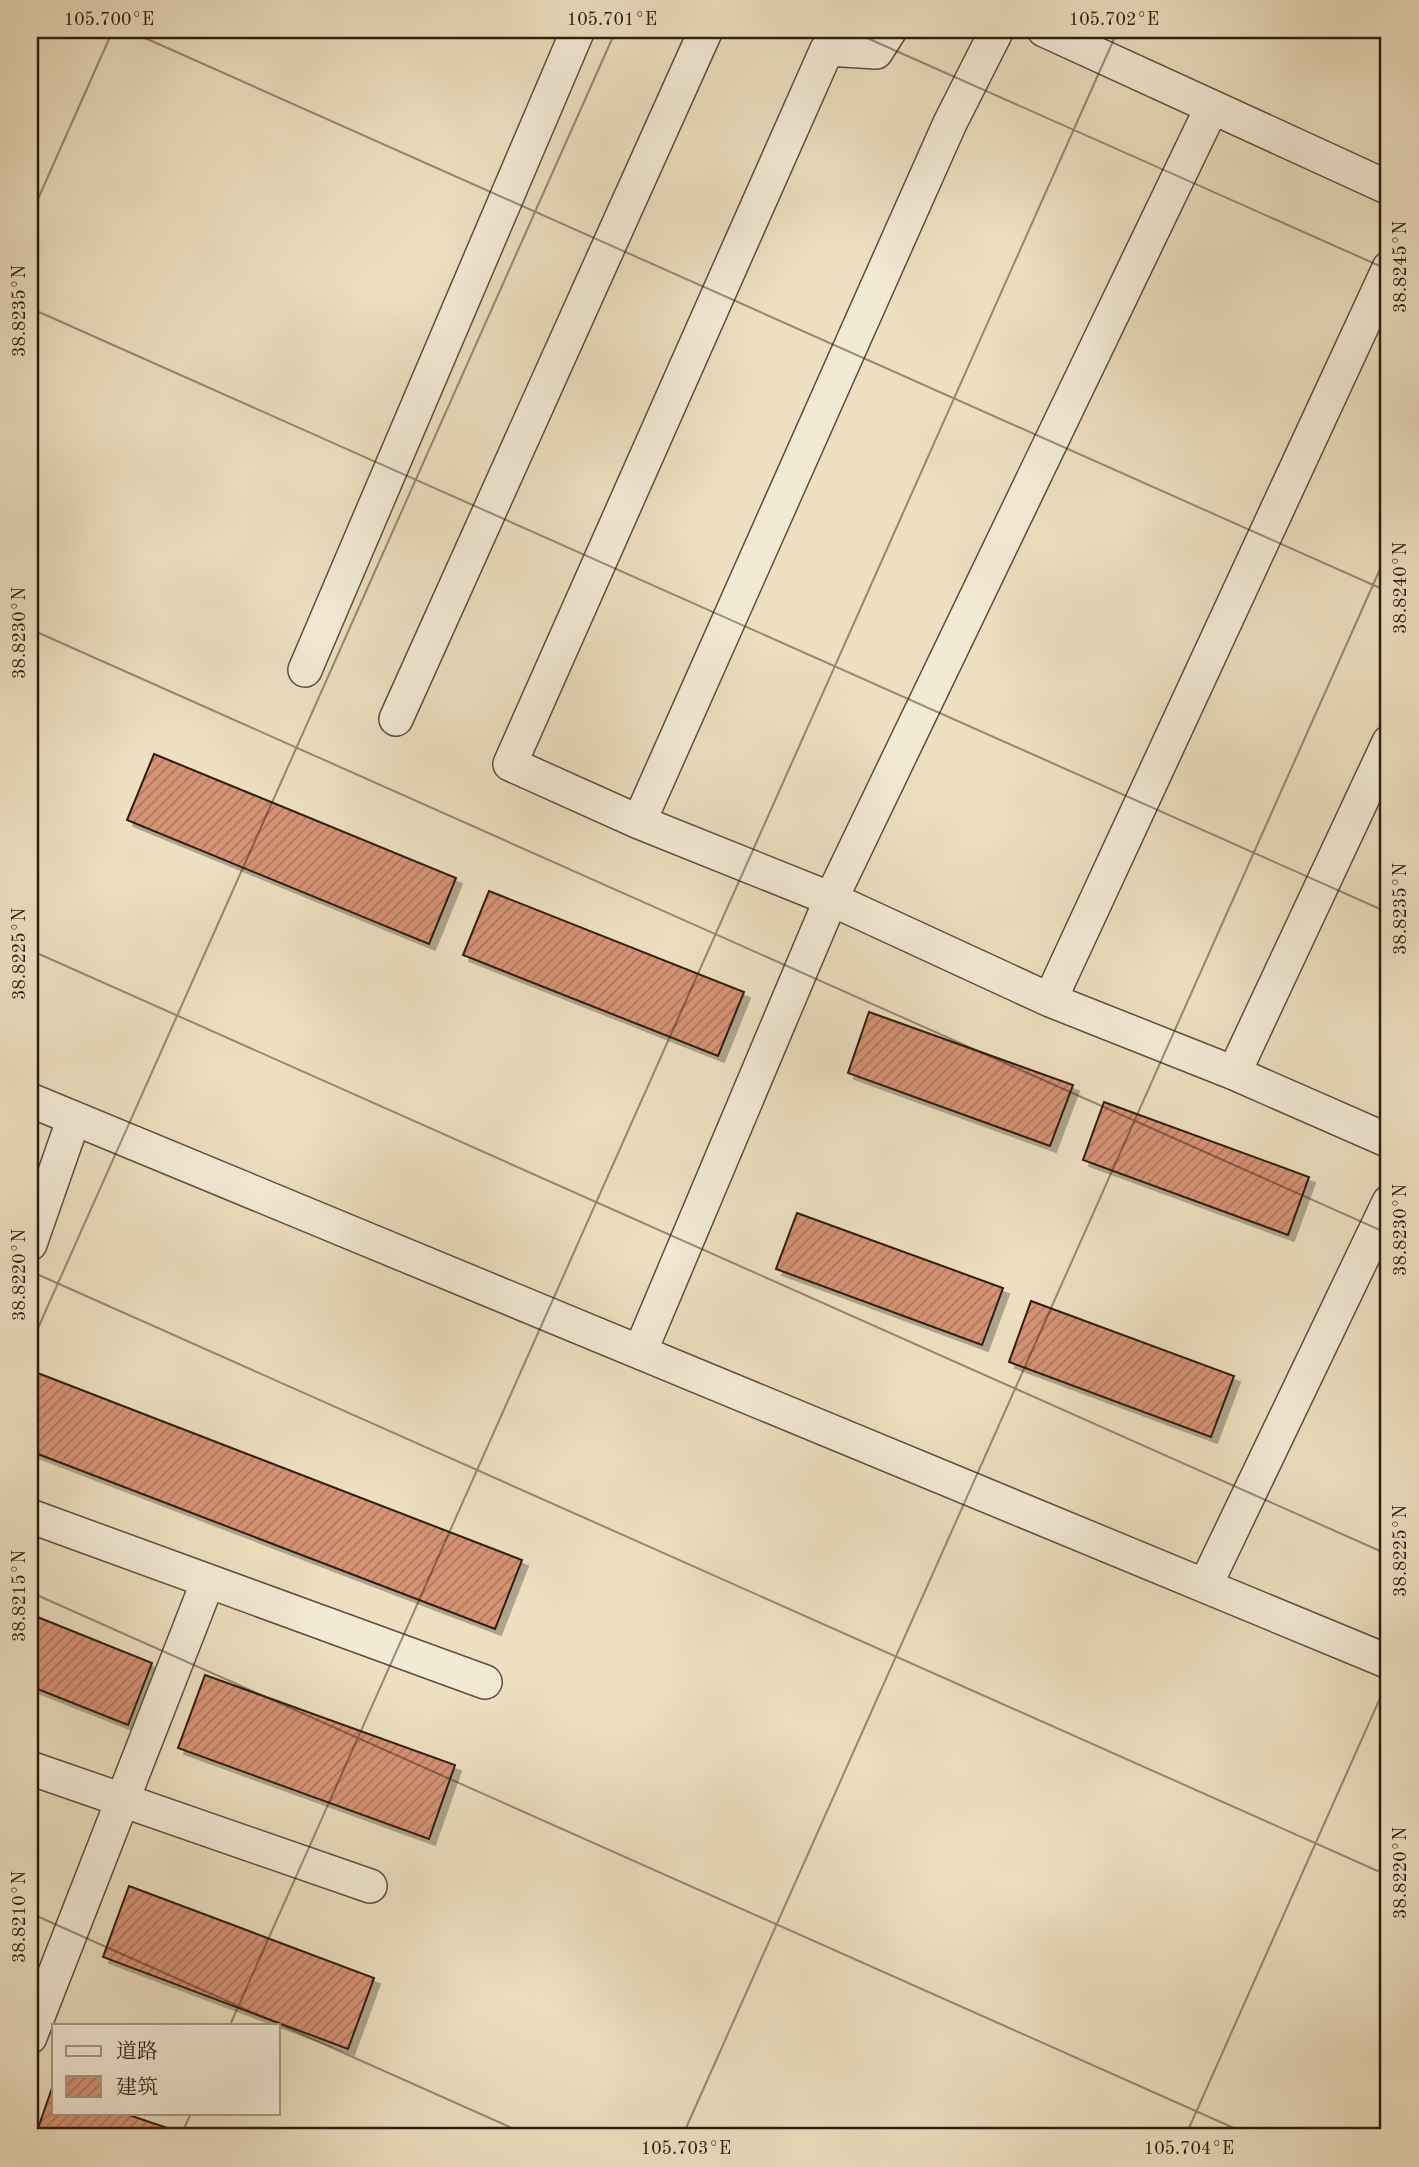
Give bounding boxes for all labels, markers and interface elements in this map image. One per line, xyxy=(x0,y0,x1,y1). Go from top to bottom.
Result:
text: 105.700°E xyxy=(64,11,154,29)
text: 105.701°E xyxy=(567,11,657,29)
text: 105.702°E xyxy=(1069,11,1159,29)
text: 38.8245°N xyxy=(1392,221,1410,313)
text: 38.8235°N xyxy=(11,265,29,357)
text: 38.8240°N xyxy=(1392,542,1410,634)
text: 38.8230°N xyxy=(11,587,29,679)
text: 38.8235°N xyxy=(1392,863,1410,955)
text: 38.8225°N xyxy=(11,908,29,1000)
text: 38.8230°N xyxy=(1392,1184,1410,1276)
text: 38.8220°N xyxy=(11,1229,29,1321)
text: 38.8225°N xyxy=(1392,1505,1410,1597)
text: 38.8215°N xyxy=(11,1550,29,1642)
text: 38.8220°N xyxy=(1392,1827,1410,1919)
text: 38.8210°N xyxy=(11,1871,29,1963)
legend xyxy=(52,2024,280,2114)
text: 道路 xyxy=(116,2040,158,2063)
text: 建筑 xyxy=(116,2076,158,2099)
text: 105.703°E xyxy=(641,2140,731,2158)
text: 105.704°E xyxy=(1144,2140,1234,2158)

